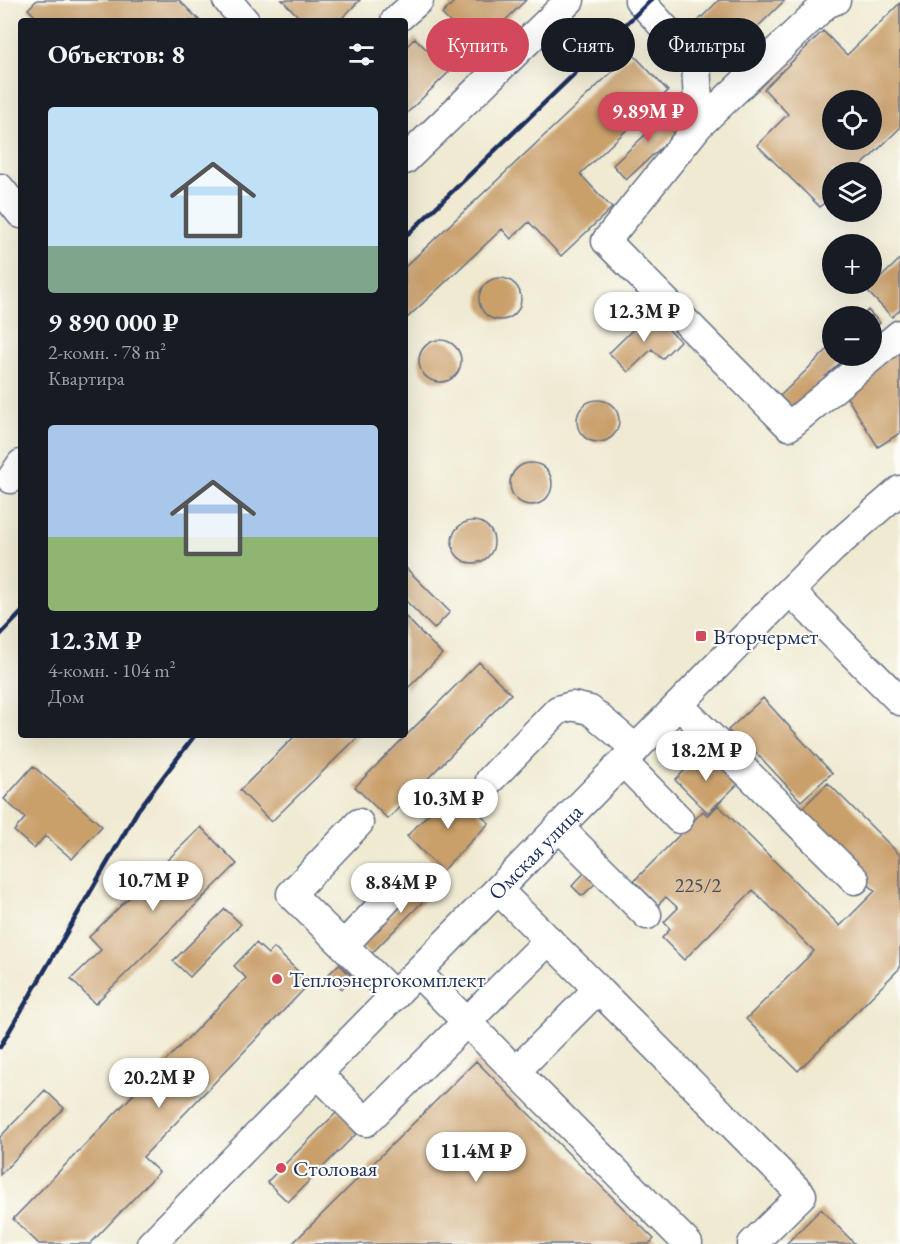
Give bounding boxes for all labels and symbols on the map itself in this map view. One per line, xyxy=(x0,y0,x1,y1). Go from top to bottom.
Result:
pin: 9.89M ₽ xyxy=(593,92,703,143)
pin: 12.3M ₽ xyxy=(589,292,699,343)
place label: Вторчермет xyxy=(713,622,818,651)
marker: Вторчермет xyxy=(694,629,708,643)
pin: 18.2M ₽ xyxy=(651,731,761,782)
pin: 10.3M ₽ xyxy=(393,779,503,830)
street label: Омская улица xyxy=(481,797,589,906)
pin: 10.7M ₽ xyxy=(98,861,208,912)
pin: 8.84M ₽ xyxy=(346,863,456,914)
house number: 225/2 xyxy=(675,872,722,898)
place label: Теплоэнергокомплект xyxy=(289,965,486,994)
marker: Теплоэнергокомплект xyxy=(270,972,284,986)
pin: 20.2M ₽ xyxy=(104,1058,214,1109)
pin: 11.4M ₽ xyxy=(421,1132,531,1183)
place label: Столовая xyxy=(293,1154,378,1183)
marker: Столовая xyxy=(274,1161,288,1175)

